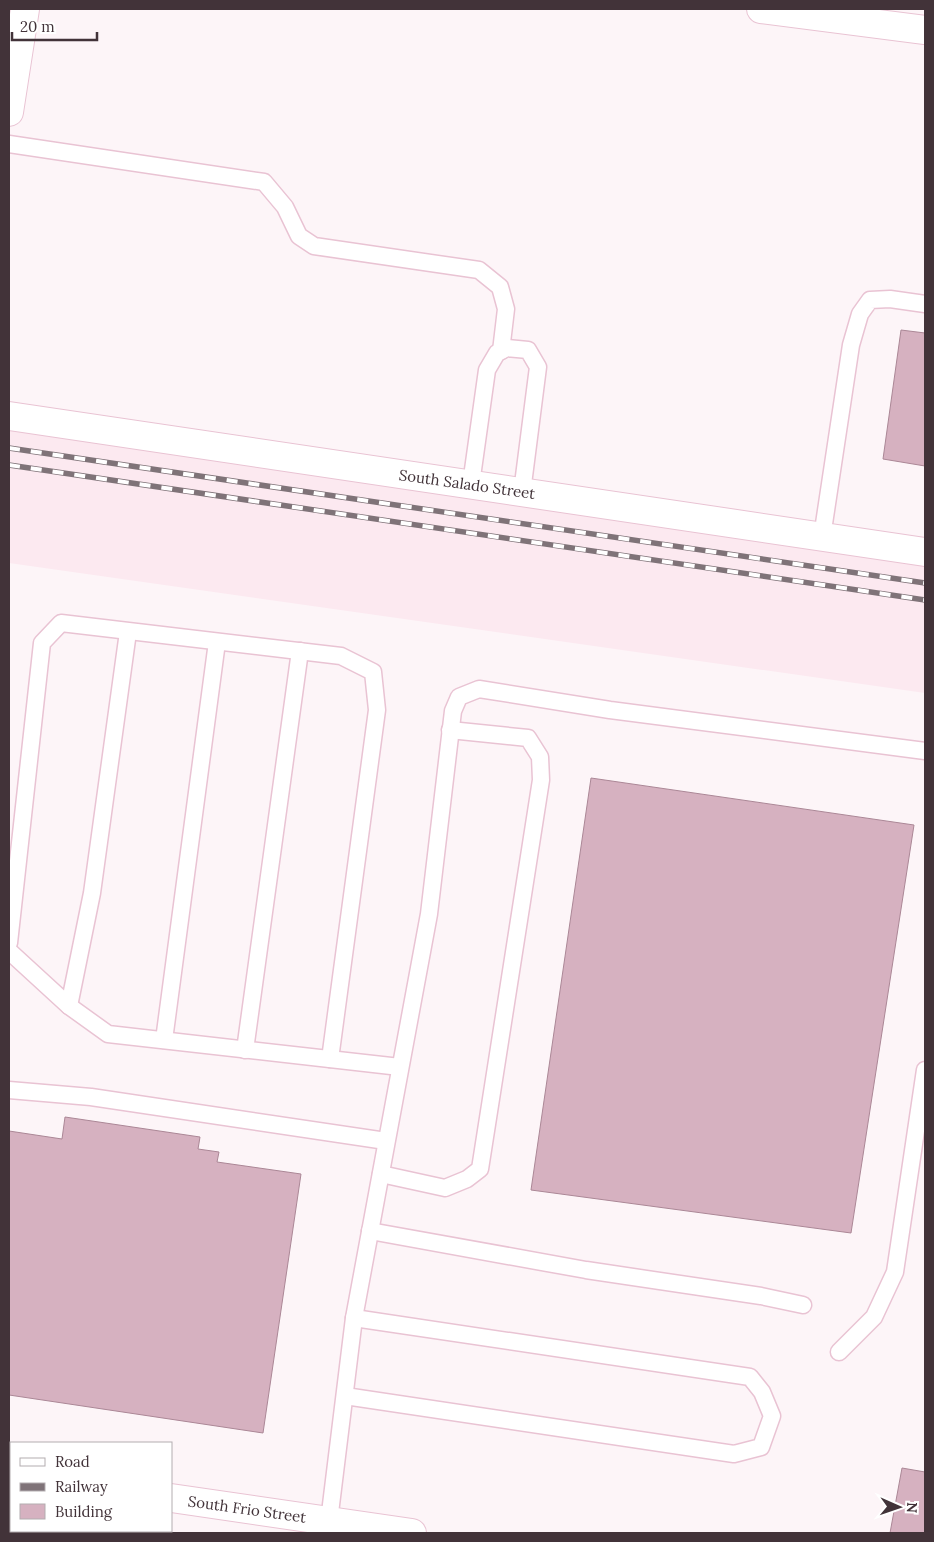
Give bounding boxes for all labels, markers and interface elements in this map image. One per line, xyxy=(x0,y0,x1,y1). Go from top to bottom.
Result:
scale bar xyxy=(12,10,98,42)
text: 20 m xyxy=(20,17,55,36)
street label: South Salado Street xyxy=(398,465,536,503)
legend xyxy=(10,1442,172,1532)
text: Road xyxy=(55,1452,90,1471)
text: Railway xyxy=(55,1477,108,1496)
north arrow xyxy=(874,1482,924,1532)
street label: South Frio Street xyxy=(187,1491,307,1527)
text: Building xyxy=(55,1502,113,1521)
text: N xyxy=(903,1502,921,1513)

